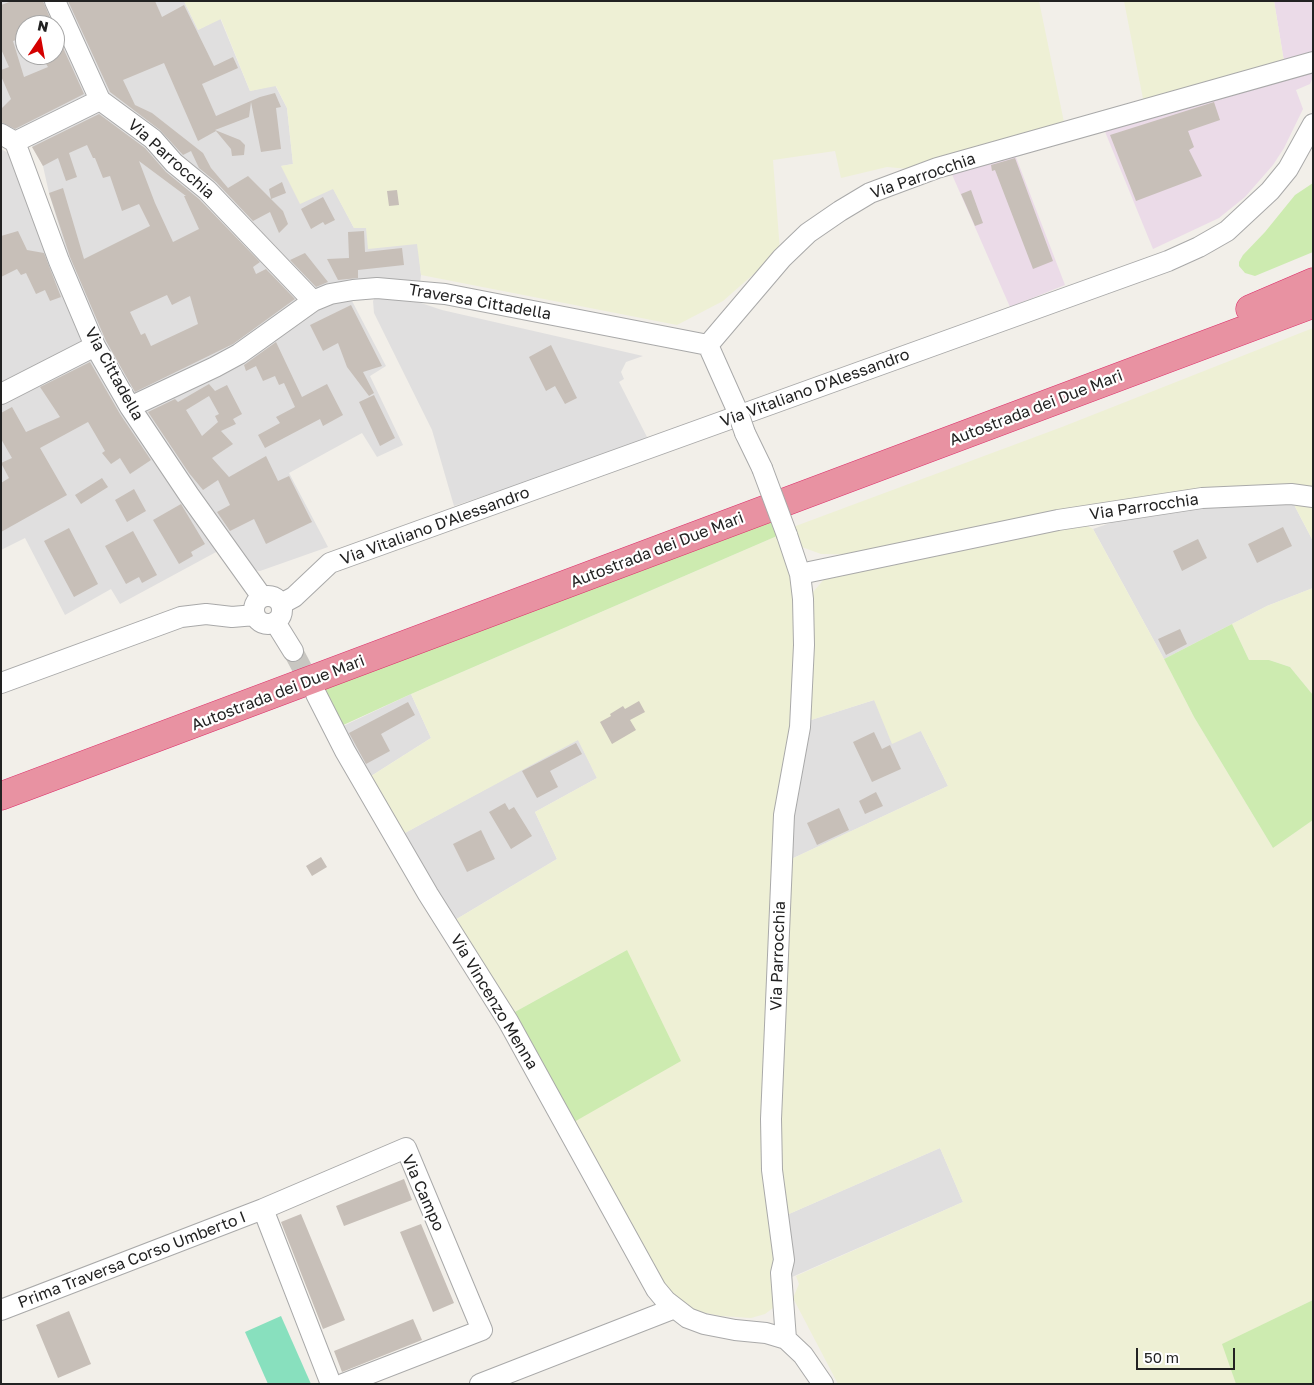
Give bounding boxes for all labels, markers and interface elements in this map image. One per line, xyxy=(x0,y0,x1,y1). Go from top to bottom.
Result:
north arrow xyxy=(15,15,65,65)
text: N xyxy=(36,16,50,35)
street label: Via Parrocchia xyxy=(124,115,218,203)
street label: Via Parrocchia xyxy=(868,149,978,203)
street label: Traversa Cittadella xyxy=(407,280,553,324)
street label: Via Cittadella xyxy=(81,324,147,424)
street label: Via Vitaliano D'Alessandro xyxy=(718,345,912,431)
street label: Autostrada dei Due Mari xyxy=(947,366,1125,450)
street label: Via Vitaliano D'Alessandro xyxy=(338,483,532,569)
street label: Via Parrocchia xyxy=(1088,490,1200,524)
street label: Autostrada dei Due Mari xyxy=(568,508,746,592)
street label: Autostrada dei Due Mari xyxy=(189,651,367,735)
street label: Via Parrocchia xyxy=(766,901,790,1011)
street label: Via Vincenzo Menna xyxy=(446,931,542,1073)
street label: Via Campo xyxy=(398,1152,448,1234)
street label: Prima Traversa Corso Umberto I xyxy=(15,1208,249,1312)
scale bar xyxy=(1139,1338,1238,1370)
text: 50 m xyxy=(1144,1348,1179,1366)

